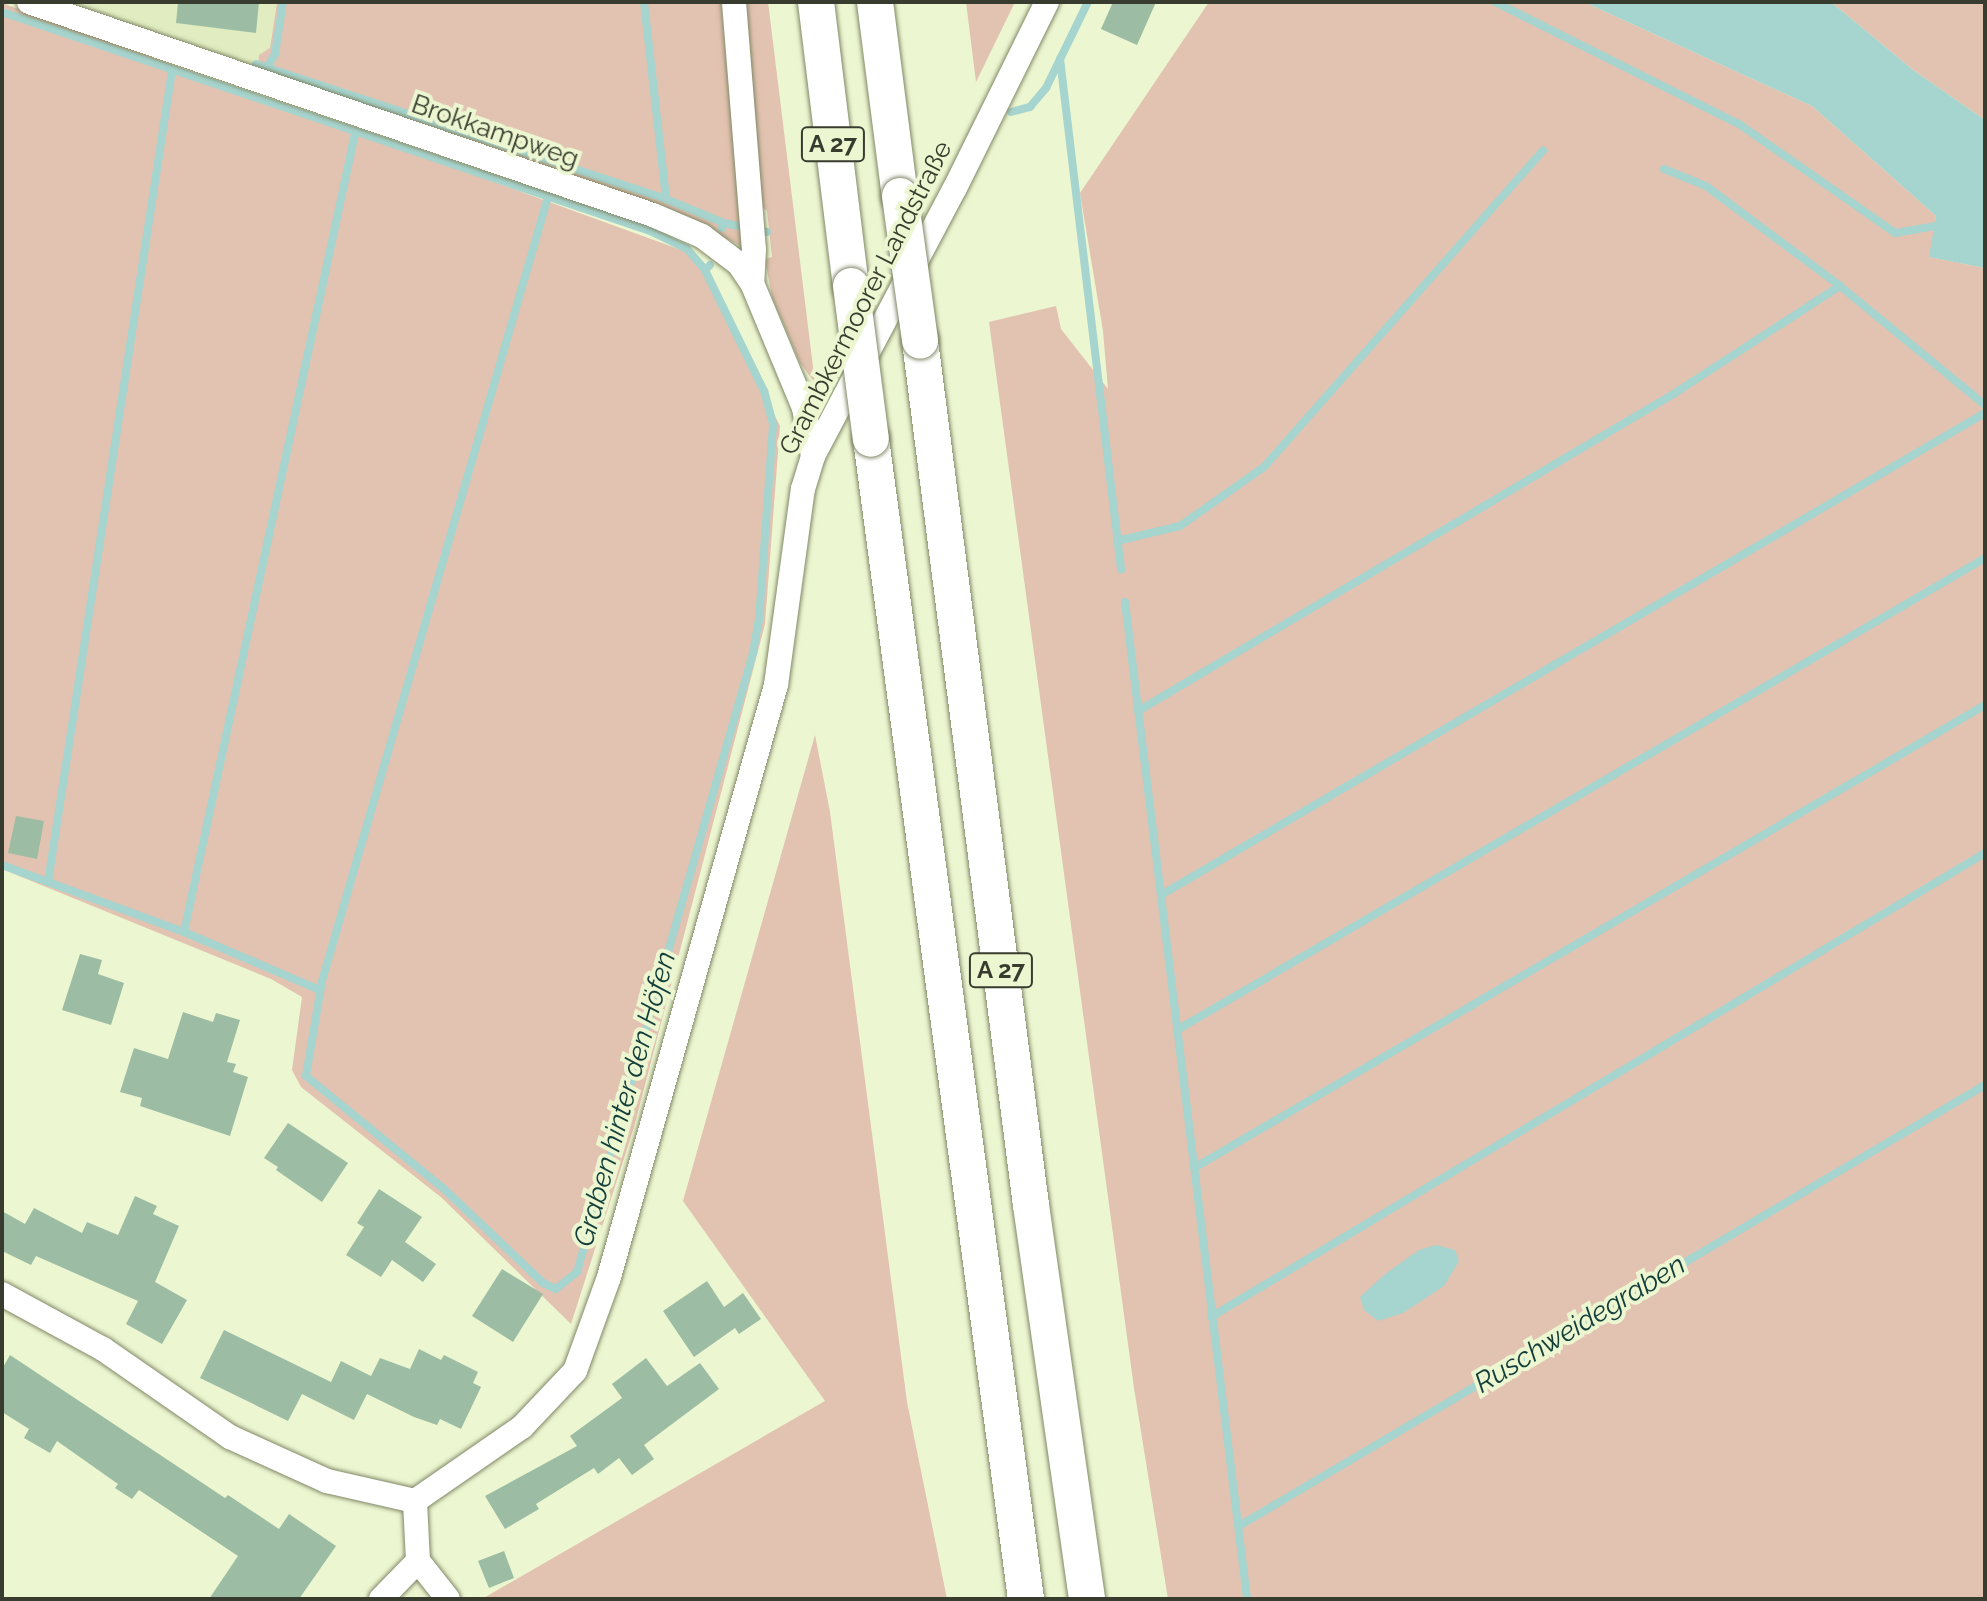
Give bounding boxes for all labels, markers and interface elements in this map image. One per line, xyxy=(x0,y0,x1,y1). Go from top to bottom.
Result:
street label: Brokkampweg xyxy=(407,89,583,175)
road number: A 27 xyxy=(799,124,867,164)
street label: Grambkermoorer Landstraße xyxy=(773,136,959,460)
water label: Graben hinter den Höfen xyxy=(567,947,683,1251)
road number: A 27 xyxy=(967,950,1035,990)
water label: Ruschweidegraben xyxy=(1469,1248,1691,1400)

